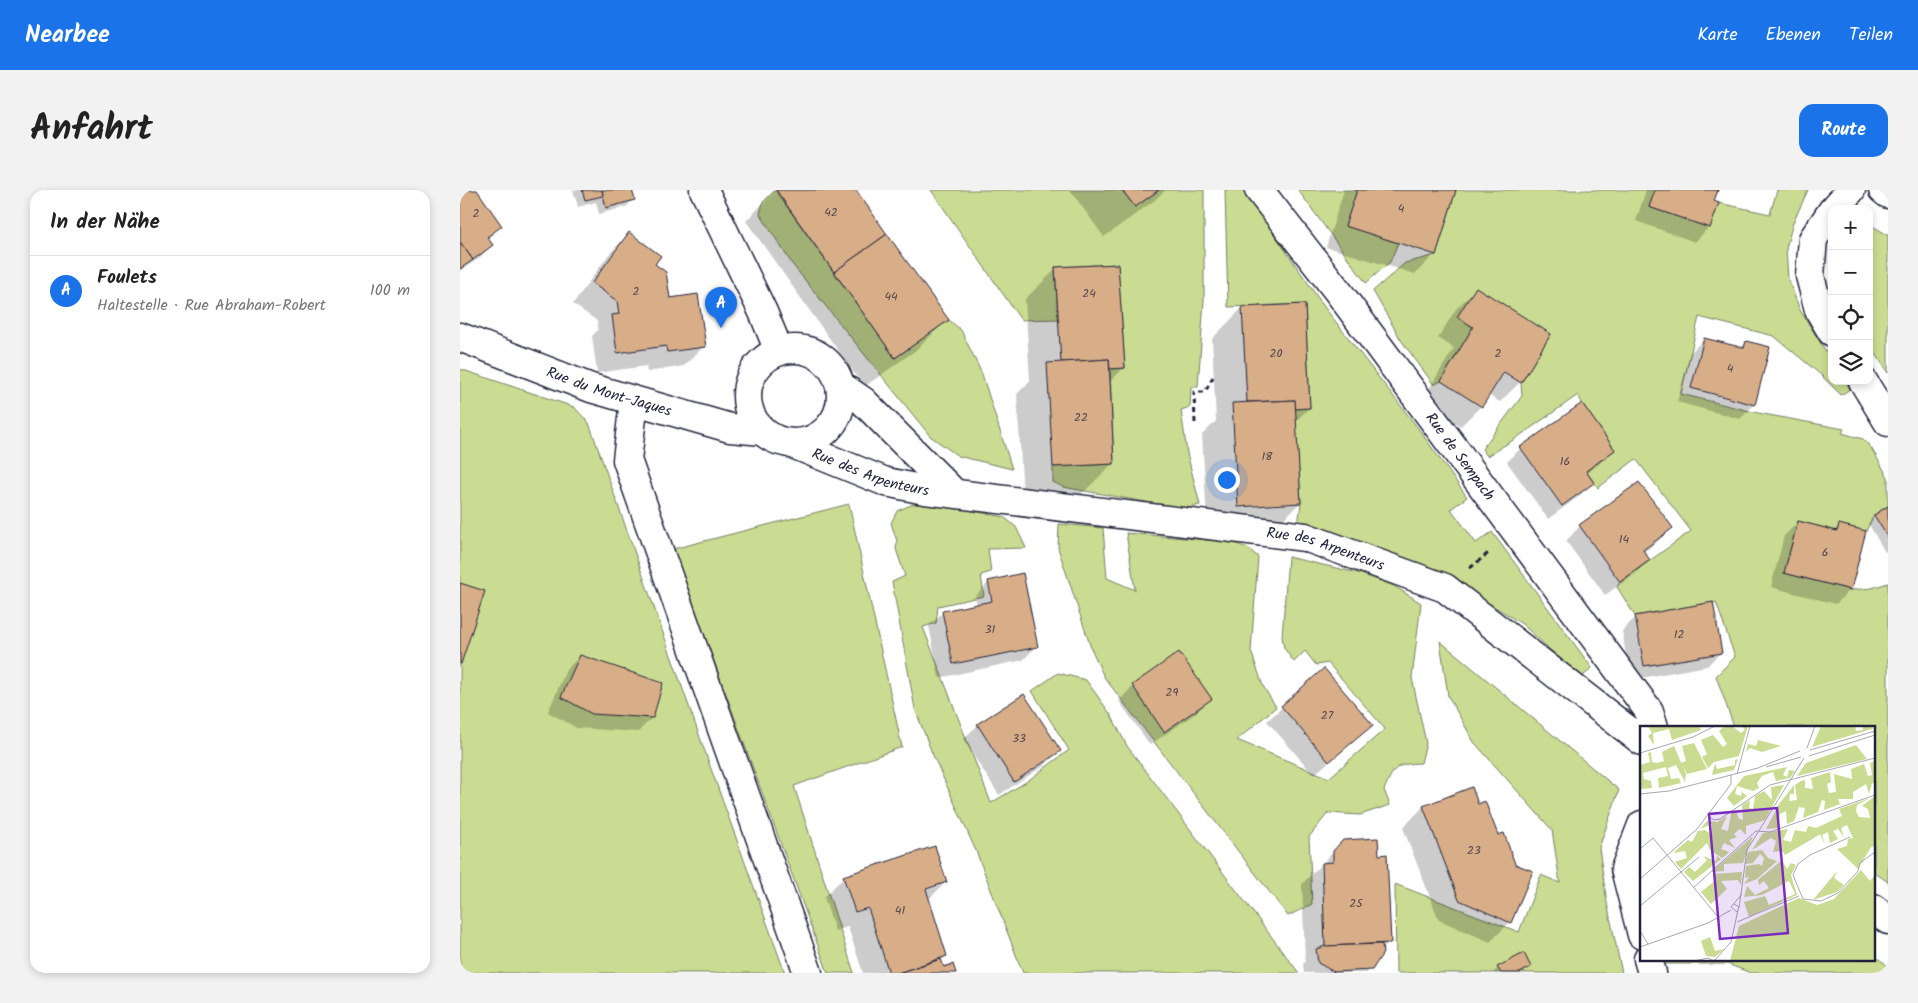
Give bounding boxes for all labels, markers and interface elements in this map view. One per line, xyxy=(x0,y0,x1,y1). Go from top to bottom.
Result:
text: Nearbee xyxy=(25,16,110,55)
text: Karte xyxy=(1697,21,1738,50)
text: Ebenen xyxy=(1766,21,1821,50)
text: Teilen xyxy=(1849,21,1893,50)
text: Anfahrt xyxy=(30,102,153,158)
button: Route xyxy=(1799,104,1888,157)
house number: 4 xyxy=(1398,199,1405,218)
house number: 42 xyxy=(824,203,838,222)
house number: 2 xyxy=(473,204,480,223)
map controls xyxy=(1828,205,1873,385)
button: + xyxy=(1828,205,1873,250)
text: In der Nähe xyxy=(50,206,160,239)
button: − xyxy=(1828,250,1873,295)
text: Foulets xyxy=(97,263,157,293)
text: A xyxy=(61,278,71,303)
text: 100 m xyxy=(370,278,410,303)
house number: 2 xyxy=(633,282,640,301)
house number: 24 xyxy=(1082,284,1096,303)
pin: A xyxy=(705,287,737,328)
house number: 44 xyxy=(884,287,898,306)
text: Haltestelle · Rue Abraham-Robert xyxy=(97,293,326,318)
button: locate xyxy=(1828,295,1873,340)
button: layers xyxy=(1828,340,1873,385)
house number: 20 xyxy=(1270,344,1282,363)
house number: 2 xyxy=(1495,344,1502,363)
house number: 4 xyxy=(1727,359,1734,378)
street label: Rue du Mont-Jaques xyxy=(543,361,675,424)
house number: 22 xyxy=(1074,408,1088,427)
street label: Rue de Sempach xyxy=(1419,408,1500,506)
street label: Rue des Arpenteurs xyxy=(808,442,931,503)
house number: 18 xyxy=(1262,447,1273,466)
house number: 16 xyxy=(1560,452,1570,471)
your location xyxy=(1214,467,1240,493)
street label: Rue des Arpenteurs xyxy=(1265,521,1388,578)
house number: 14 xyxy=(1619,530,1630,549)
house number: 6 xyxy=(1822,543,1828,562)
house number: 31 xyxy=(985,620,996,639)
house number: 12 xyxy=(1674,625,1684,644)
house number: 29 xyxy=(1166,683,1179,702)
house number: 27 xyxy=(1321,706,1334,725)
inset map xyxy=(1640,726,1876,960)
house number: 33 xyxy=(1012,729,1026,748)
house number: 23 xyxy=(1467,841,1481,860)
house number: 25 xyxy=(1349,894,1364,913)
house number: 41 xyxy=(895,901,905,920)

